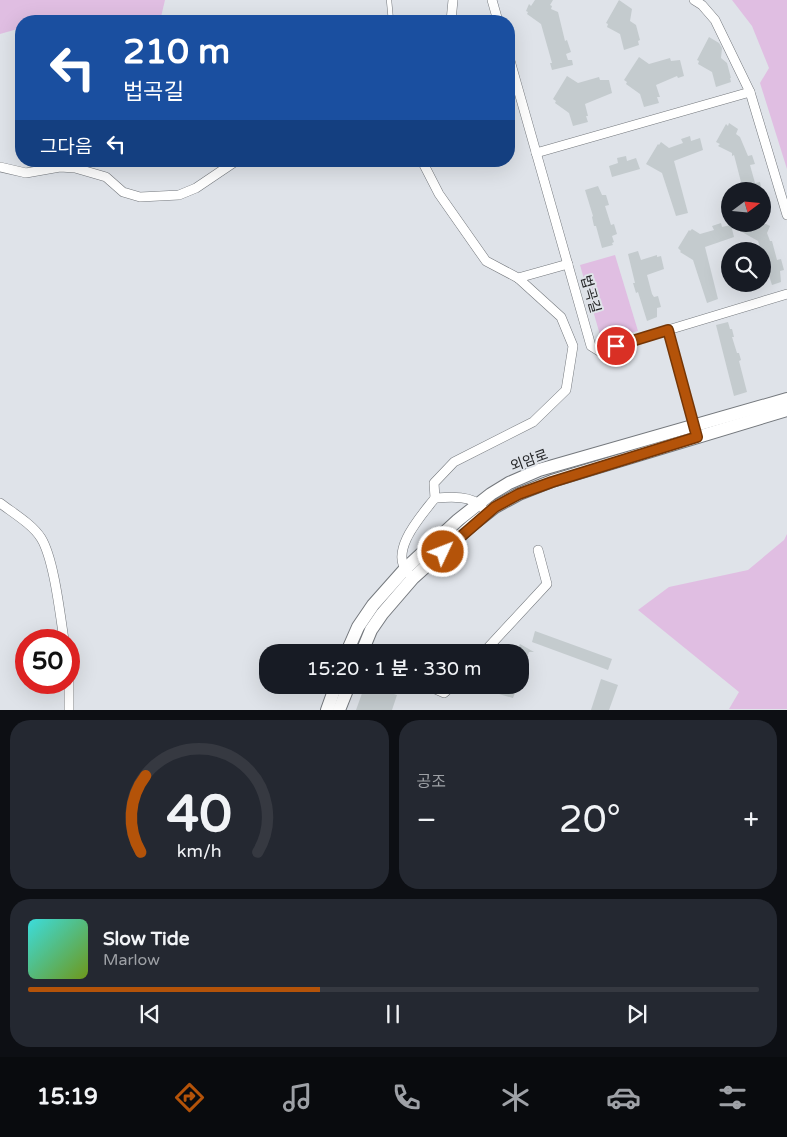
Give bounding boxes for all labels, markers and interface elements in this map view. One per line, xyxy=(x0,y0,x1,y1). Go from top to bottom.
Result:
text: 210 m xyxy=(123,31,230,73)
icon: left xyxy=(40,35,105,100)
text: 법곡길 xyxy=(123,79,184,105)
icon: left xyxy=(102,130,130,158)
text: 그다음 xyxy=(40,136,92,158)
north arrow xyxy=(721,182,771,232)
map controls xyxy=(721,182,771,292)
button: search xyxy=(721,242,771,292)
street label: 법곡길 xyxy=(577,273,604,315)
pin xyxy=(595,325,637,367)
icon: arrive xyxy=(602,332,630,360)
street label: 외암로 xyxy=(508,446,550,475)
position arrow xyxy=(416,525,468,577)
speed limit sign: 50 xyxy=(15,629,80,694)
text: 15:20 · 1 분 · 330 m xyxy=(307,658,481,680)
text: 공조 xyxy=(417,772,446,792)
text: 40 xyxy=(167,783,232,846)
text: 20° xyxy=(559,797,621,843)
text: − xyxy=(417,803,436,837)
text: + xyxy=(743,803,759,837)
text: km/h xyxy=(177,841,222,862)
text: Slow Tide xyxy=(103,928,190,950)
text: Marlow xyxy=(103,950,160,970)
icon: previous xyxy=(136,1000,164,1028)
icon: pause xyxy=(379,1000,407,1028)
icon: next xyxy=(623,1000,651,1028)
icon: directions xyxy=(172,1080,207,1115)
icon: music xyxy=(280,1080,315,1115)
icon: phone xyxy=(389,1080,424,1115)
icon: climate xyxy=(498,1080,533,1115)
icon: car xyxy=(606,1080,641,1115)
icon: filters xyxy=(715,1080,750,1115)
text: 15:19 xyxy=(37,1084,98,1110)

